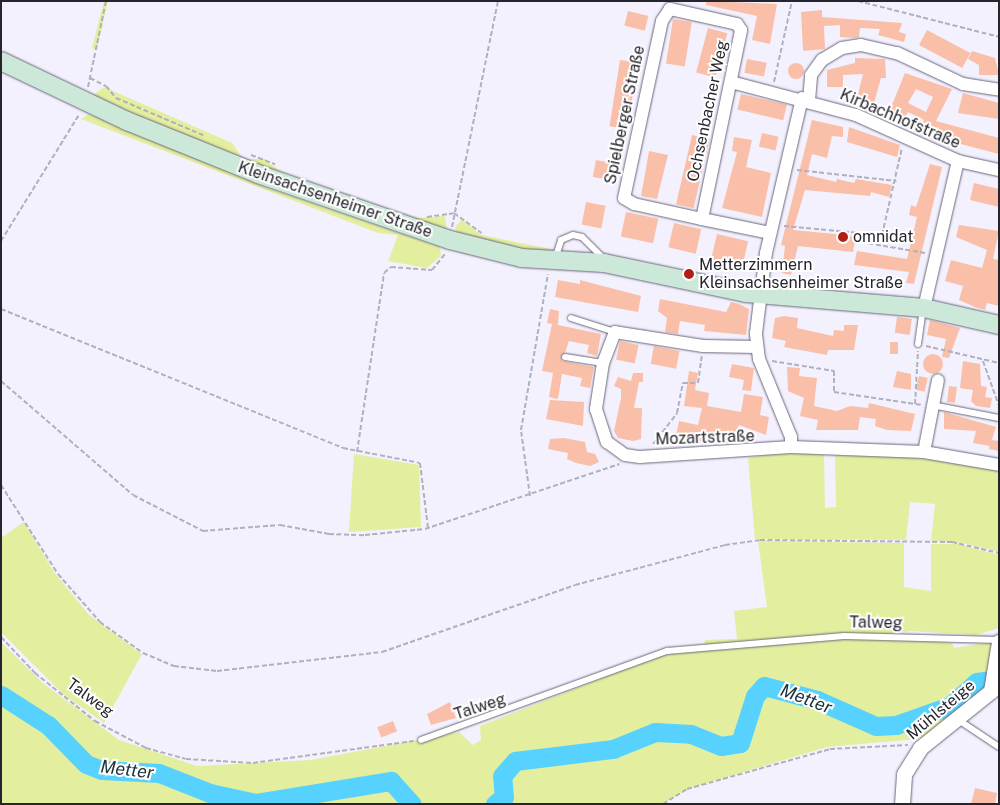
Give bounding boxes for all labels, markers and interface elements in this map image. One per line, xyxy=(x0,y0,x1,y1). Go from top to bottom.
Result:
street label: Ochsenbacher Weg xyxy=(684,38,732,184)
street label: Spielberger Straße xyxy=(601,44,649,186)
street label: Kirbachhofstraße xyxy=(837,85,963,153)
street label: Kleinsachsenheimer Straße xyxy=(235,158,435,242)
place label: omnidat xyxy=(853,227,913,247)
marker: omnidat xyxy=(837,231,849,243)
place label: Metterzimmern Kleinsachsenheimer Straße xyxy=(699,255,903,293)
marker: Metterzimmern Kleinsachsenheimer Straße xyxy=(683,268,695,280)
street label: Mozartstraße xyxy=(655,427,755,449)
street label: Talweg xyxy=(849,613,903,633)
street label: Talweg xyxy=(63,675,117,721)
street label: Mühlsteige xyxy=(903,676,979,744)
water label: Metter xyxy=(777,679,835,719)
street label: Talweg xyxy=(452,690,508,724)
water label: Metter xyxy=(99,756,155,784)

